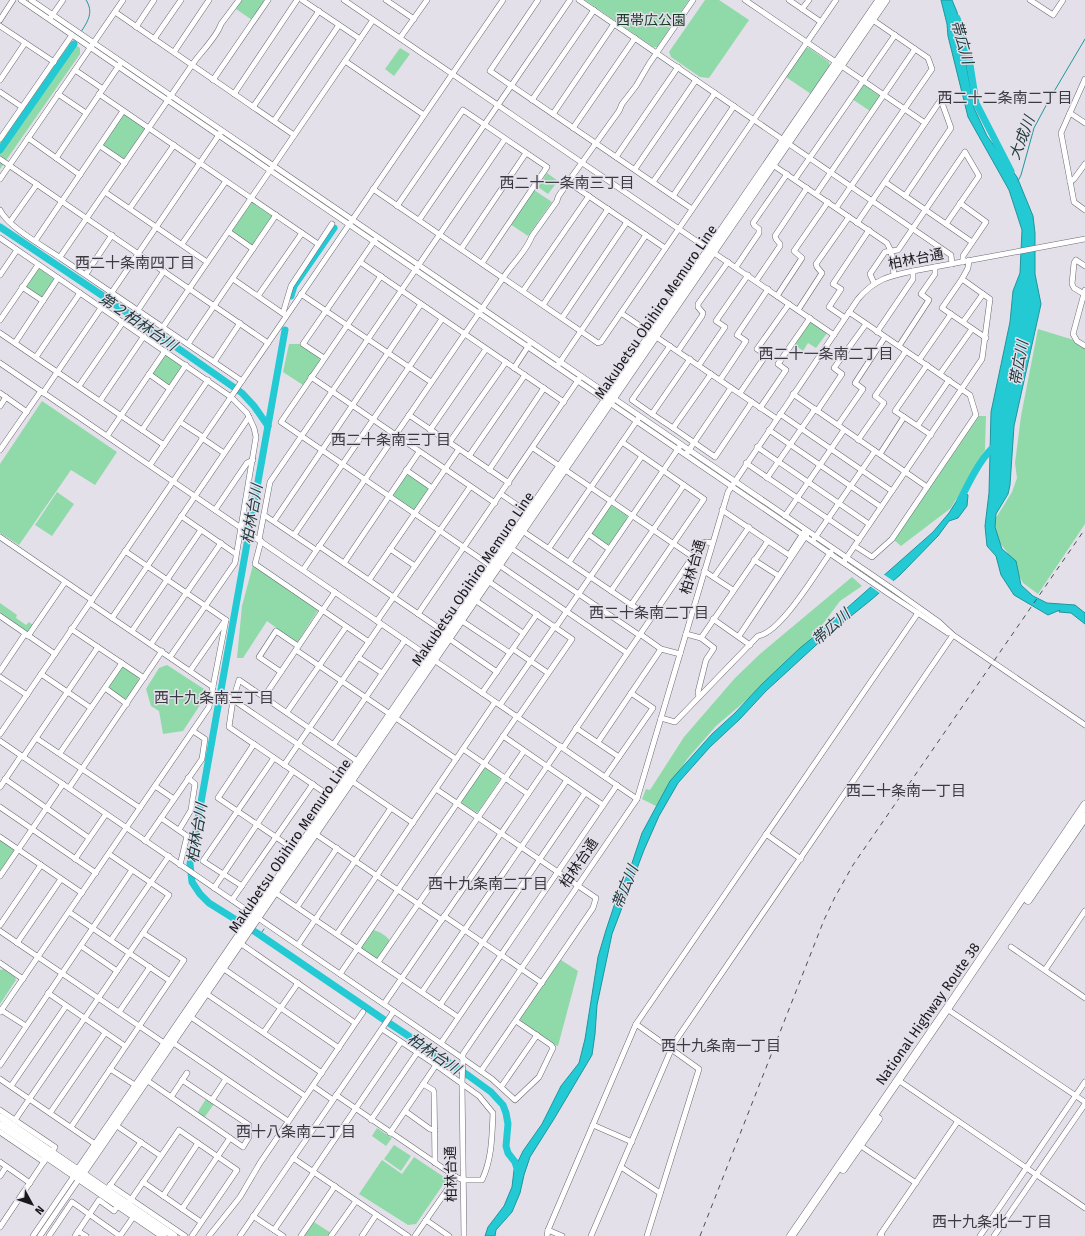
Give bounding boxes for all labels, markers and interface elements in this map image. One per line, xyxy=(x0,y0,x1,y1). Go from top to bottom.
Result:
park label: 西帯広公園 xyxy=(616,12,686,29)
water label: 帯広川 xyxy=(947,18,977,68)
district label: 西二十二条南二丁目 xyxy=(937,89,1073,107)
water label: 大成川 xyxy=(1006,112,1039,162)
district label: 西二十一条南三丁目 xyxy=(499,174,635,192)
street label: Makubetsu Obihiro Memuro Line xyxy=(591,222,721,402)
street label: 柏林台通 xyxy=(887,245,945,273)
district label: 西二十条南四丁目 xyxy=(75,254,195,272)
water label: 第２柏林台川 xyxy=(96,289,182,356)
water label: 帯広川 xyxy=(1006,337,1032,387)
district label: 西二十一条南二丁目 xyxy=(758,345,894,363)
district label: 西二十条南三丁目 xyxy=(331,431,451,449)
water label: 柏林台川 xyxy=(238,481,266,545)
street label: Makubetsu Obihiro Memuro Line xyxy=(408,489,538,669)
street label: 柏林台通 xyxy=(677,538,709,596)
district label: 西二十条南二丁目 xyxy=(589,604,709,622)
water label: 帯広川 xyxy=(808,604,855,649)
district label: 西十九条南三丁目 xyxy=(154,689,274,707)
street label: Makubetsu Obihiro Memuro Line xyxy=(225,756,355,936)
district label: 西二十条南一丁目 xyxy=(846,782,966,800)
water label: 柏林台川 xyxy=(183,800,211,864)
street label: 柏林台通 xyxy=(556,835,602,891)
water label: 帯広川 xyxy=(608,861,643,911)
district label: 西十九条南二丁目 xyxy=(428,875,548,893)
street label: National Highway Route 38 xyxy=(872,939,984,1089)
water label: 柏林台川 xyxy=(404,1030,466,1079)
district label: 西十九条南一丁目 xyxy=(661,1037,781,1055)
district label: 西十八条南二丁目 xyxy=(236,1123,356,1141)
street label: 柏林台通 xyxy=(442,1146,460,1202)
north arrow xyxy=(12,1184,52,1224)
text: N xyxy=(32,1203,47,1217)
district label: 西十九条北一丁目 xyxy=(932,1213,1052,1231)

